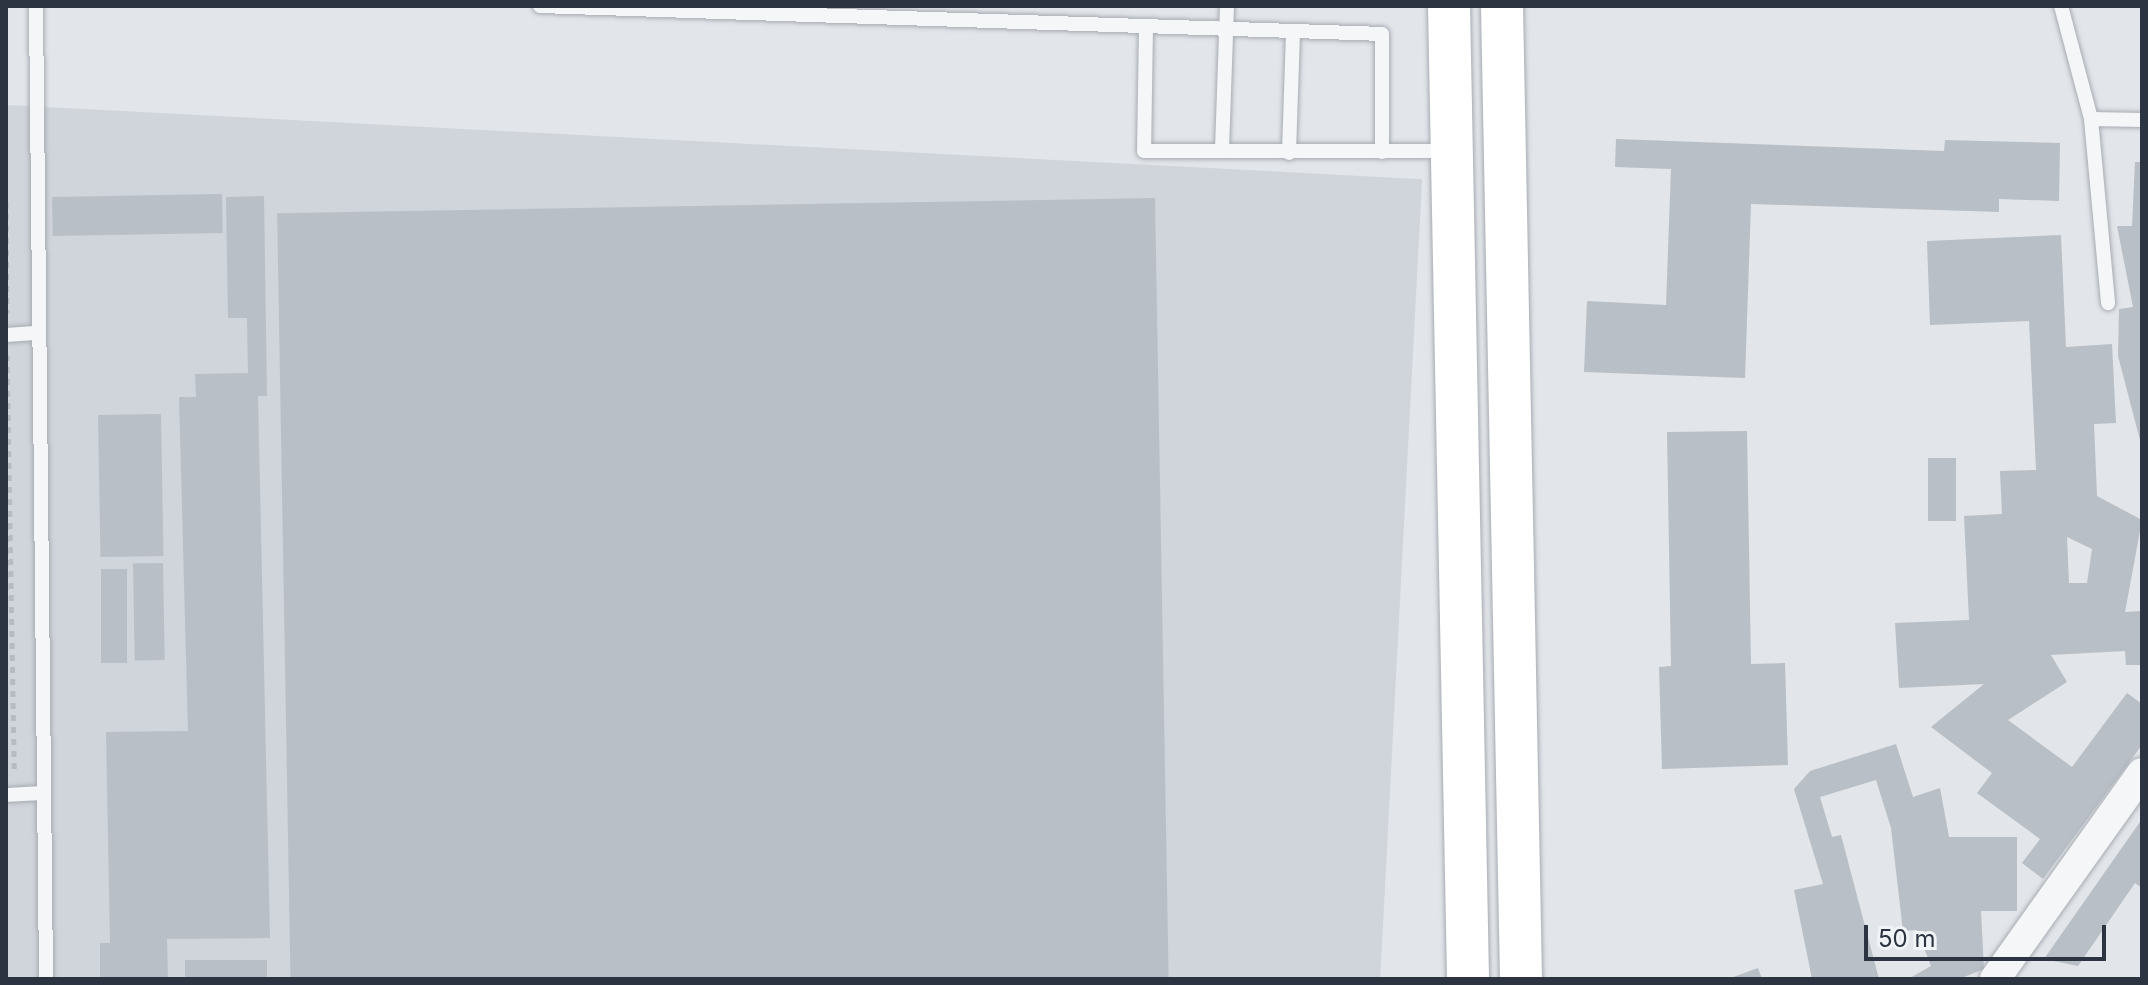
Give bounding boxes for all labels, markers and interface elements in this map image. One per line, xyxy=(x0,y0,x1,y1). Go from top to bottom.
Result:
scale bar xyxy=(1868,909,2110,959)
text: 50 m xyxy=(1878,924,1936,953)

